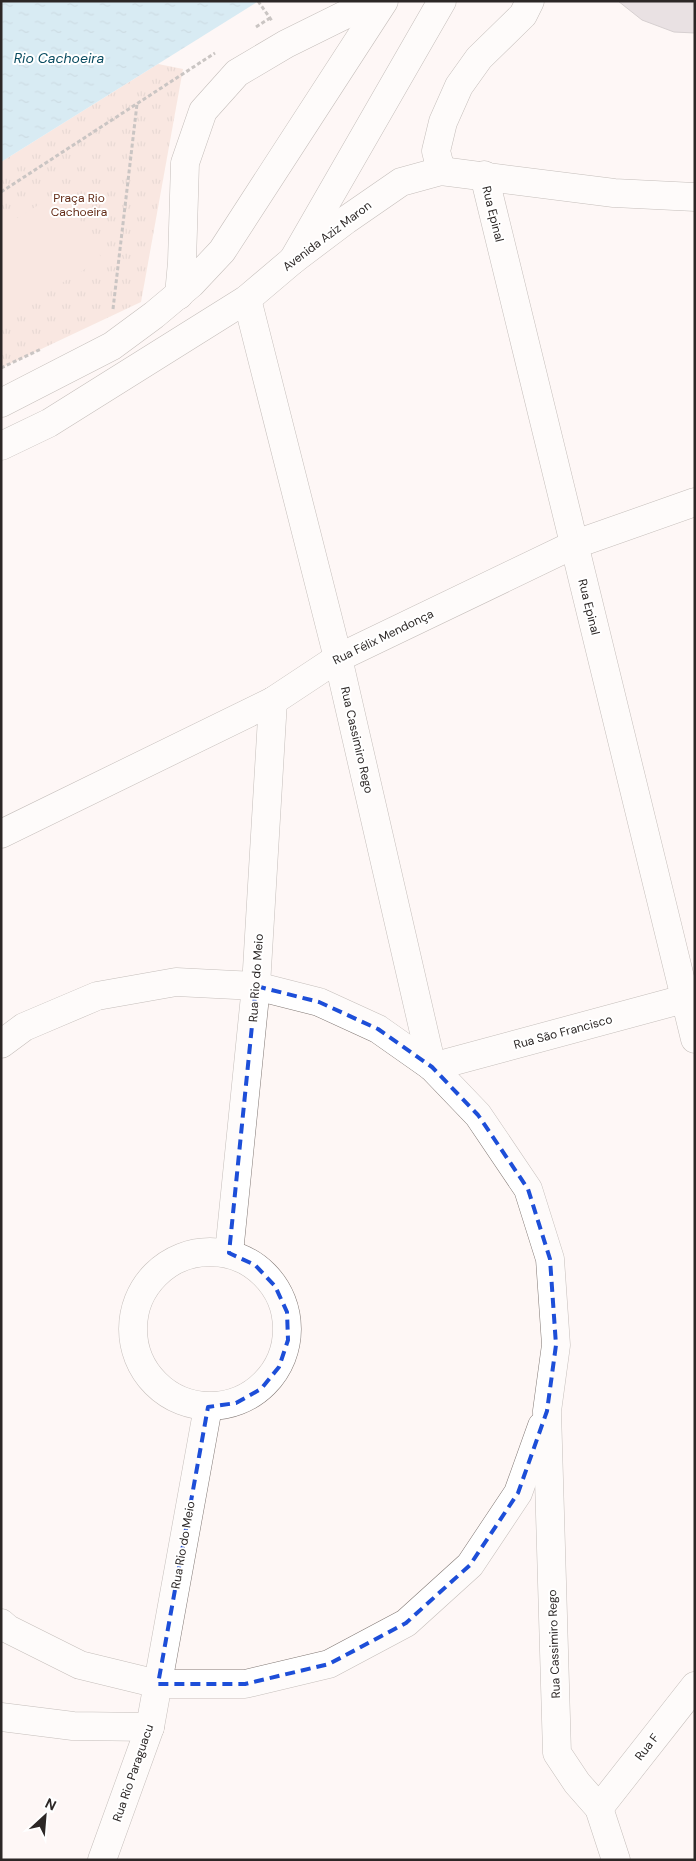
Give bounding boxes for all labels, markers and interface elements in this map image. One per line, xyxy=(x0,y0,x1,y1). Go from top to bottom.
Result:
water label: Rio Cachoeira xyxy=(14,49,105,67)
street label: Rua Epinal xyxy=(478,184,508,244)
park label: Praça Rio Cachoeira xyxy=(51,190,107,220)
street label: Avenida Aziz Maron xyxy=(279,197,375,275)
street label: Rua Epinal xyxy=(574,577,604,637)
street label: Rua Félix Mendonça xyxy=(330,606,436,668)
street label: Rua Cassimiro Rego xyxy=(337,685,377,795)
street label: Rua Rio do Meio xyxy=(245,933,267,1023)
street label: Rua São Francisco xyxy=(512,1011,614,1053)
street label: Rua Rio do Meio xyxy=(167,1500,199,1590)
street label: Rua Cassimiro Rego xyxy=(544,1589,564,1699)
street label: Rua Rio Paraguacu xyxy=(109,1722,157,1824)
street label: Rua F xyxy=(631,1730,663,1764)
north arrow xyxy=(20,1791,70,1841)
text: N xyxy=(42,1794,59,1815)

